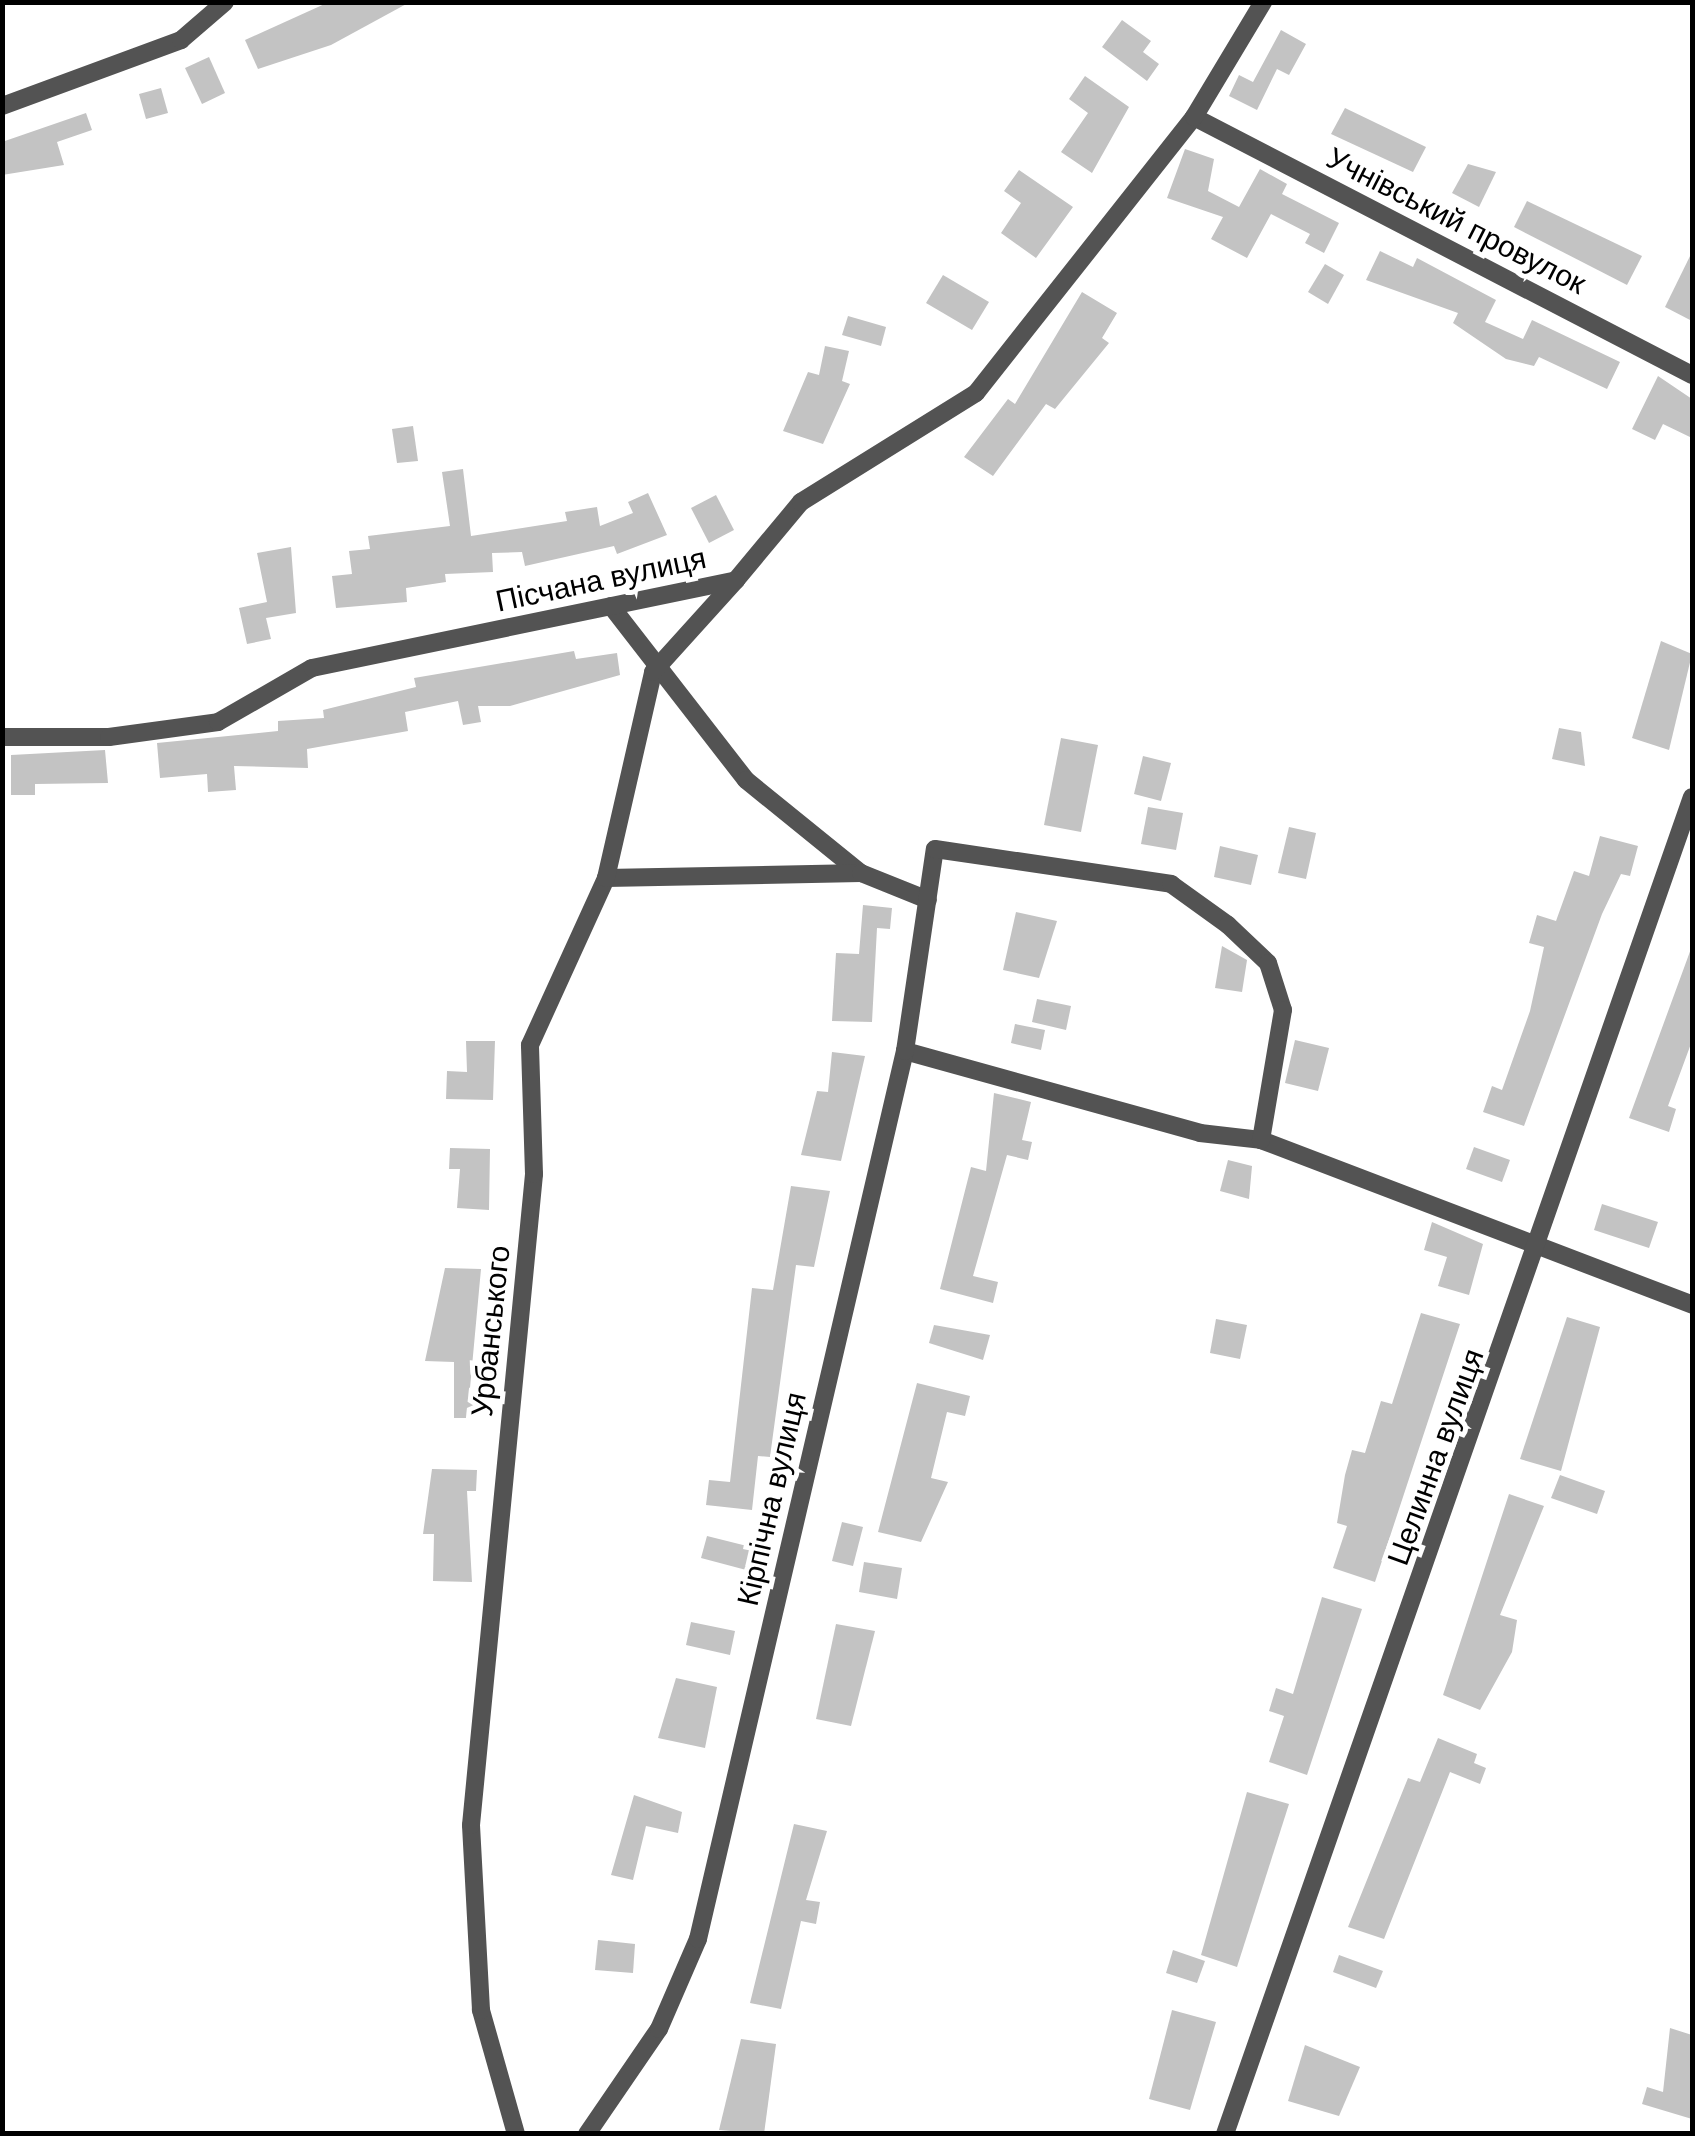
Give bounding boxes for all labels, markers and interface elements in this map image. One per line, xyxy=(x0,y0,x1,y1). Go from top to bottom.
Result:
street label: Учнівський провулок xyxy=(1320,140,1592,302)
street label: Пiсчана вулиця xyxy=(493,540,709,620)
street label: Урбанського xyxy=(464,1244,518,1418)
street label: Целинна вулиця xyxy=(1380,1344,1492,1570)
street label: Кiрпiчна вулиця xyxy=(730,1389,814,1609)

